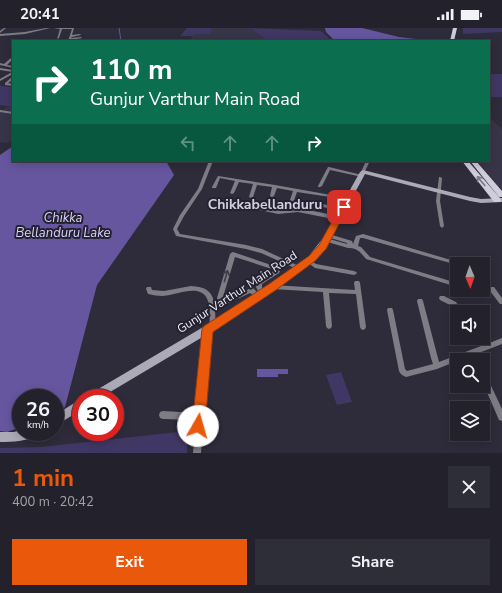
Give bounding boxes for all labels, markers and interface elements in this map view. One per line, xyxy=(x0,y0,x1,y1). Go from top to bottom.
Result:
text: 20:41 xyxy=(20,4,60,24)
text: 110 m xyxy=(90,51,173,89)
icon: right xyxy=(24,56,76,108)
text: Gunjur Varthur Main Road xyxy=(90,87,300,111)
icon: left xyxy=(177,132,199,154)
icon: ahead xyxy=(219,132,241,154)
icon: ahead xyxy=(261,132,283,154)
icon: right xyxy=(303,132,325,154)
one-way arrow xyxy=(476,175,485,186)
pin xyxy=(327,190,361,224)
district label: Chikkabellanduru xyxy=(208,195,322,214)
icon: arrive xyxy=(333,196,355,218)
water label: Chikka Bellanduru Lake xyxy=(15,209,111,242)
street label: Gunjur Varthur Main Road xyxy=(174,247,300,337)
north arrow xyxy=(450,257,490,297)
map controls xyxy=(450,257,490,441)
one-way arrow xyxy=(223,269,230,282)
button: sound xyxy=(450,305,490,345)
button: search xyxy=(450,353,490,393)
speed limit sign: 30 xyxy=(72,389,124,441)
text: 26 xyxy=(26,396,50,423)
button: layers xyxy=(450,401,490,441)
position arrow xyxy=(177,405,219,447)
text: km/h xyxy=(27,418,49,432)
text: 1 min xyxy=(12,462,74,494)
button: close xyxy=(448,466,490,508)
text: 400 m · 20:42 xyxy=(12,493,94,511)
button: Exit xyxy=(12,539,247,585)
button: Share xyxy=(255,539,490,585)

